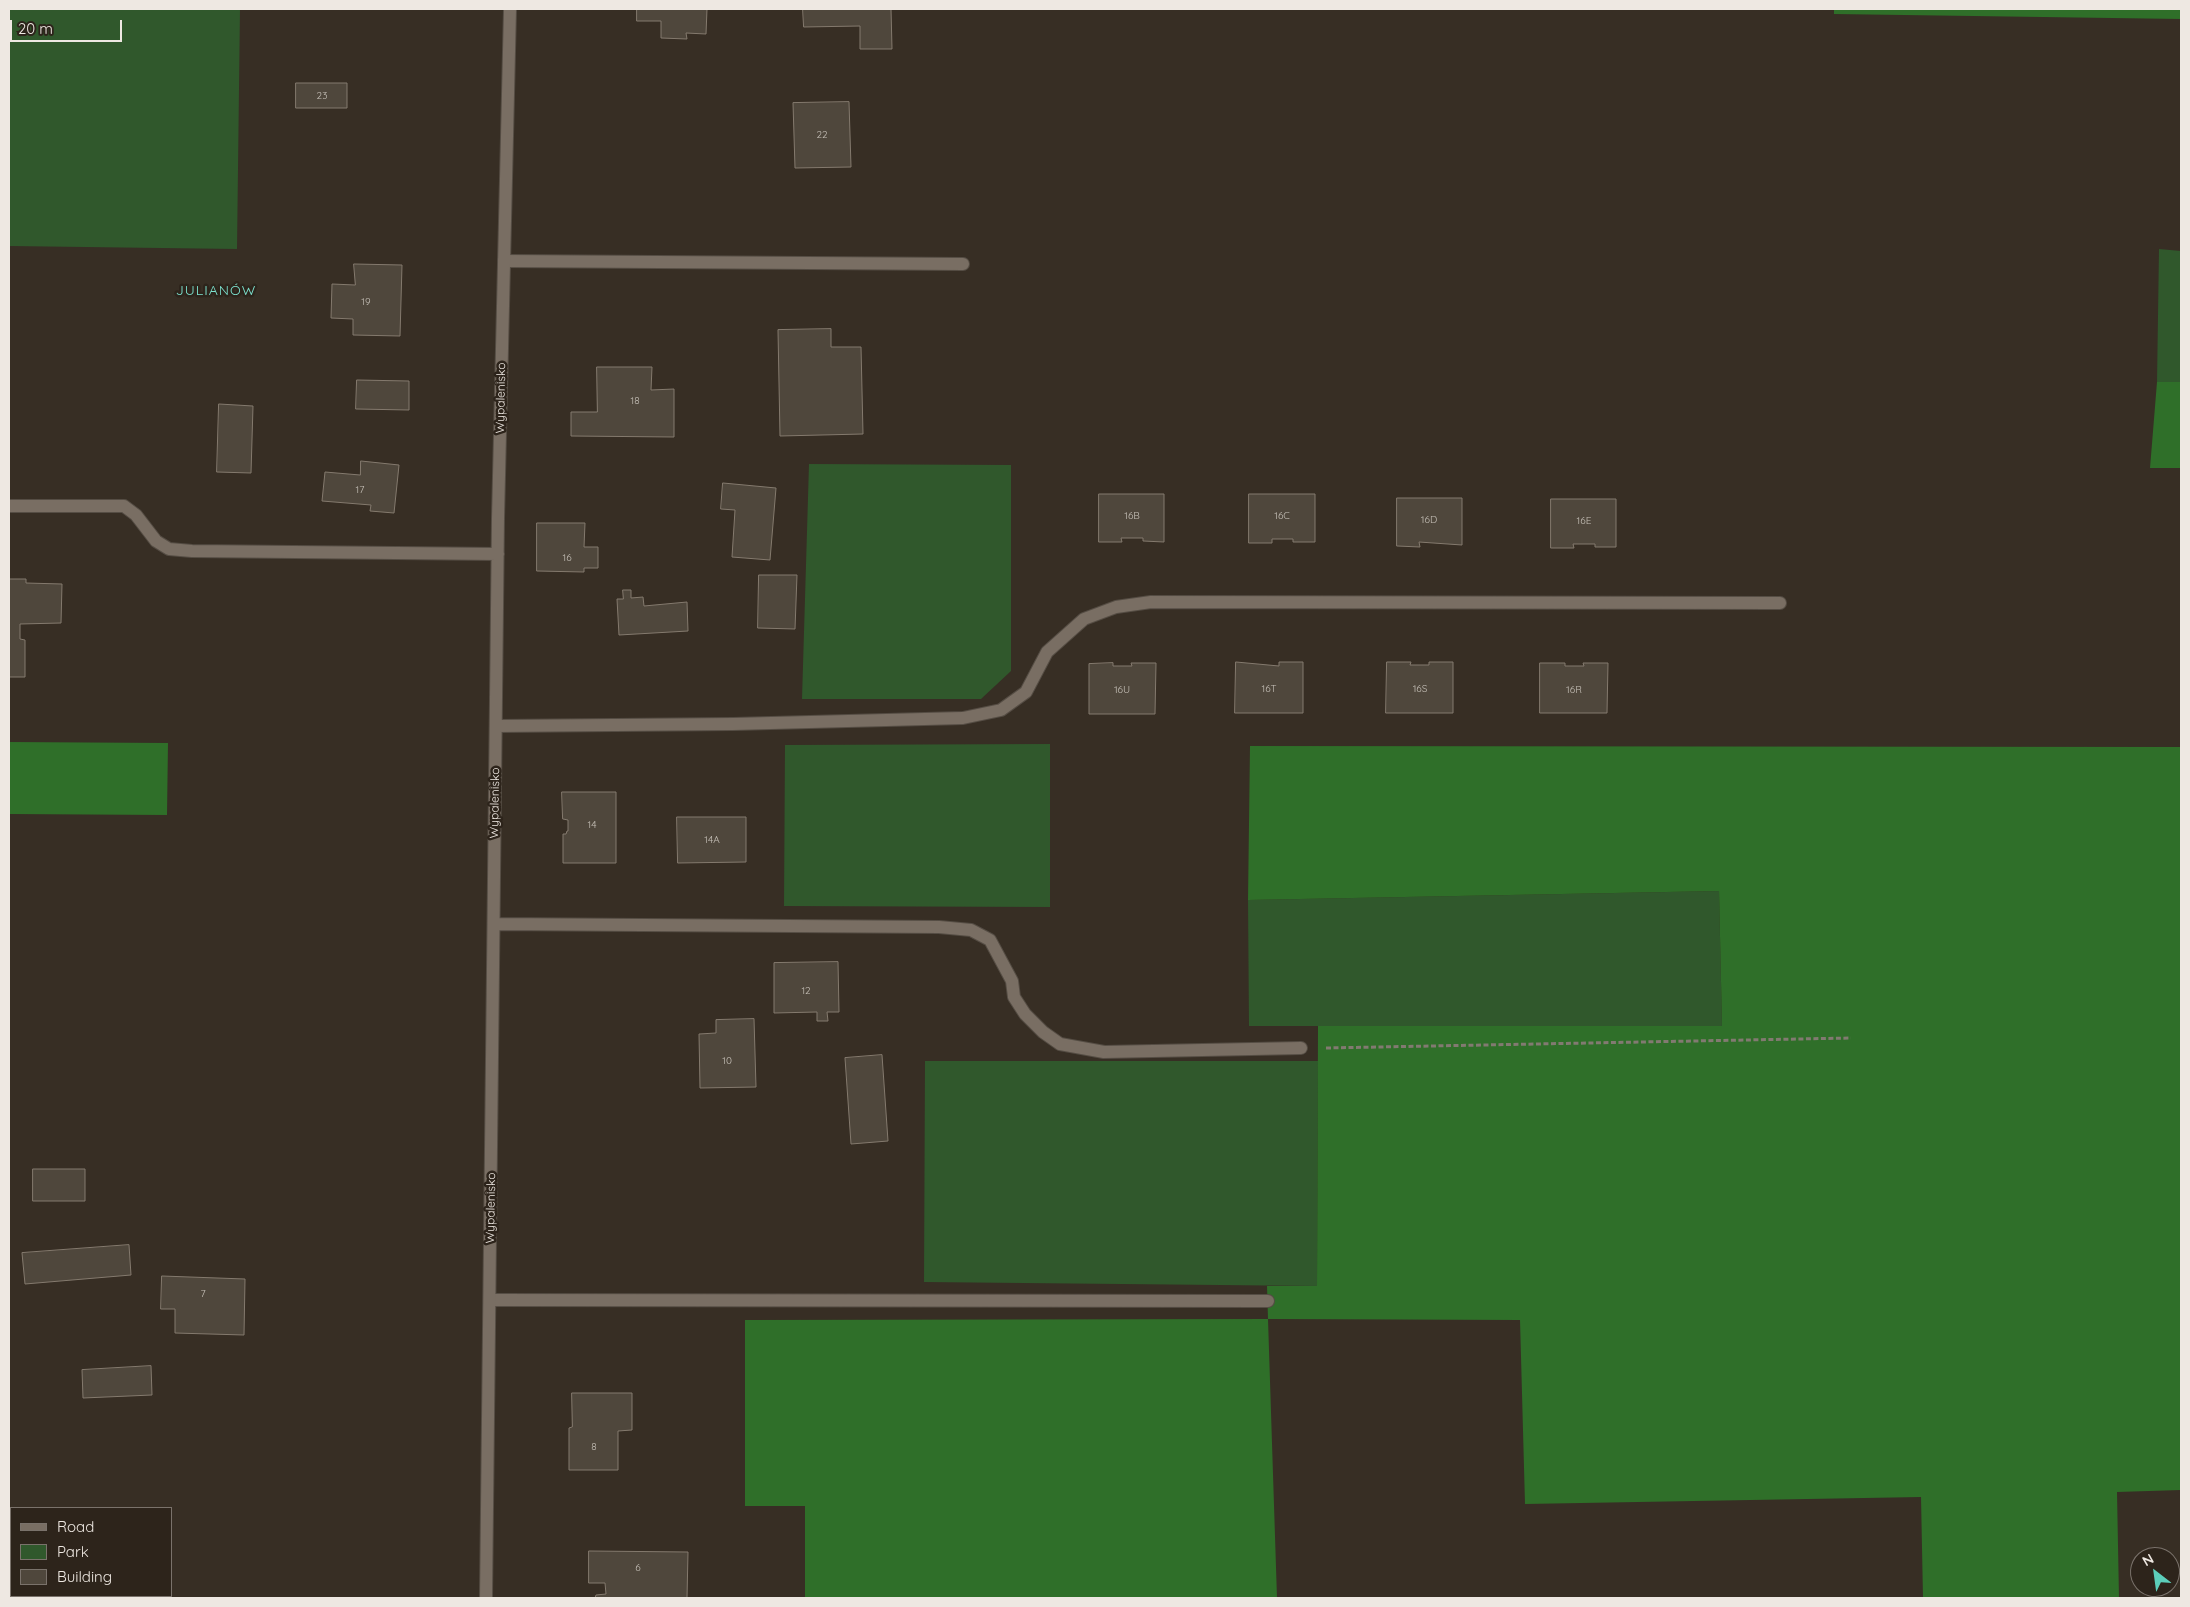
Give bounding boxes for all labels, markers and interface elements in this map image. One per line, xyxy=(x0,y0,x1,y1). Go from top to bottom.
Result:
scale bar xyxy=(12,10,125,42)
text: 20 m xyxy=(18,19,53,38)
house number: 23 xyxy=(317,90,327,102)
house number: 22 xyxy=(816,129,828,141)
district label: JULIANÓW xyxy=(175,283,257,299)
house number: 19 xyxy=(361,296,371,308)
street label: Wypalenisko xyxy=(493,362,509,434)
house number: 18 xyxy=(630,395,640,407)
house number: 17 xyxy=(356,484,364,496)
house number: 16B xyxy=(1124,510,1140,522)
house number: 16C xyxy=(1274,510,1290,522)
house number: 16D xyxy=(1421,514,1437,526)
house number: 16E xyxy=(1577,515,1591,527)
house number: 16 xyxy=(562,552,572,564)
house number: 16T xyxy=(1261,683,1277,695)
house number: 16S xyxy=(1413,683,1427,695)
house number: 16U xyxy=(1114,684,1130,696)
house number: 16R xyxy=(1566,684,1582,696)
street label: Wypalenisko xyxy=(487,767,503,839)
house number: 14 xyxy=(588,819,596,831)
house number: 14A xyxy=(704,834,720,846)
house number: 12 xyxy=(801,985,811,997)
house number: 10 xyxy=(722,1055,732,1067)
street label: Wypalenisko xyxy=(483,1172,499,1244)
house number: 7 xyxy=(200,1288,206,1300)
house number: 8 xyxy=(591,1441,597,1453)
legend xyxy=(10,1507,172,1597)
text: Road xyxy=(57,1517,94,1536)
text: Park xyxy=(57,1542,89,1561)
north arrow xyxy=(2130,1547,2180,1597)
text: N xyxy=(2139,1550,2157,1570)
house number: 6 xyxy=(635,1562,641,1574)
text: Building xyxy=(57,1567,112,1586)

